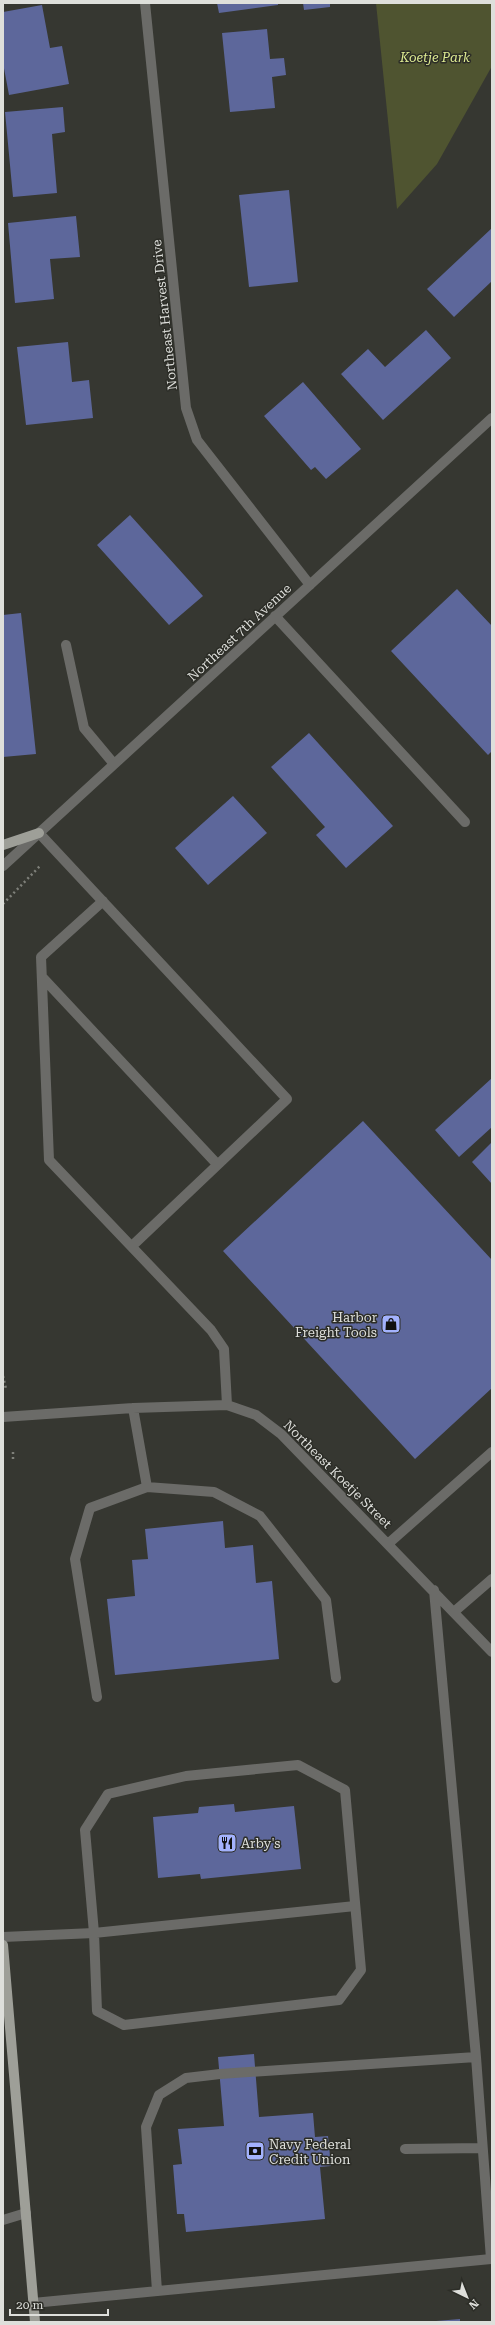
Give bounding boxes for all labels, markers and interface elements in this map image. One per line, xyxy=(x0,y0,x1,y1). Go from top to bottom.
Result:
park label: Koetje Park xyxy=(399,50,471,65)
street label: Northeast Harvest Drive xyxy=(149,239,180,391)
street label: Northeast 7th Avenue xyxy=(185,581,294,684)
place label: Harbor Freight Tools xyxy=(295,1310,378,1340)
shop icon: Harbor Freight Tools xyxy=(380,1313,402,1335)
street label: Northeast Koetje Street xyxy=(281,1417,395,1531)
restaurant icon: Arby's xyxy=(216,1832,238,1854)
place label: Arby's xyxy=(241,1836,280,1851)
place label: Navy Federal Credit Union xyxy=(269,2137,351,2167)
bank icon: Navy Federal Credit Union xyxy=(244,2140,266,2162)
north arrow xyxy=(447,2277,487,2317)
scale bar xyxy=(10,2291,108,2317)
text: N xyxy=(466,2296,481,2312)
text: 20 m xyxy=(16,2298,43,2312)

